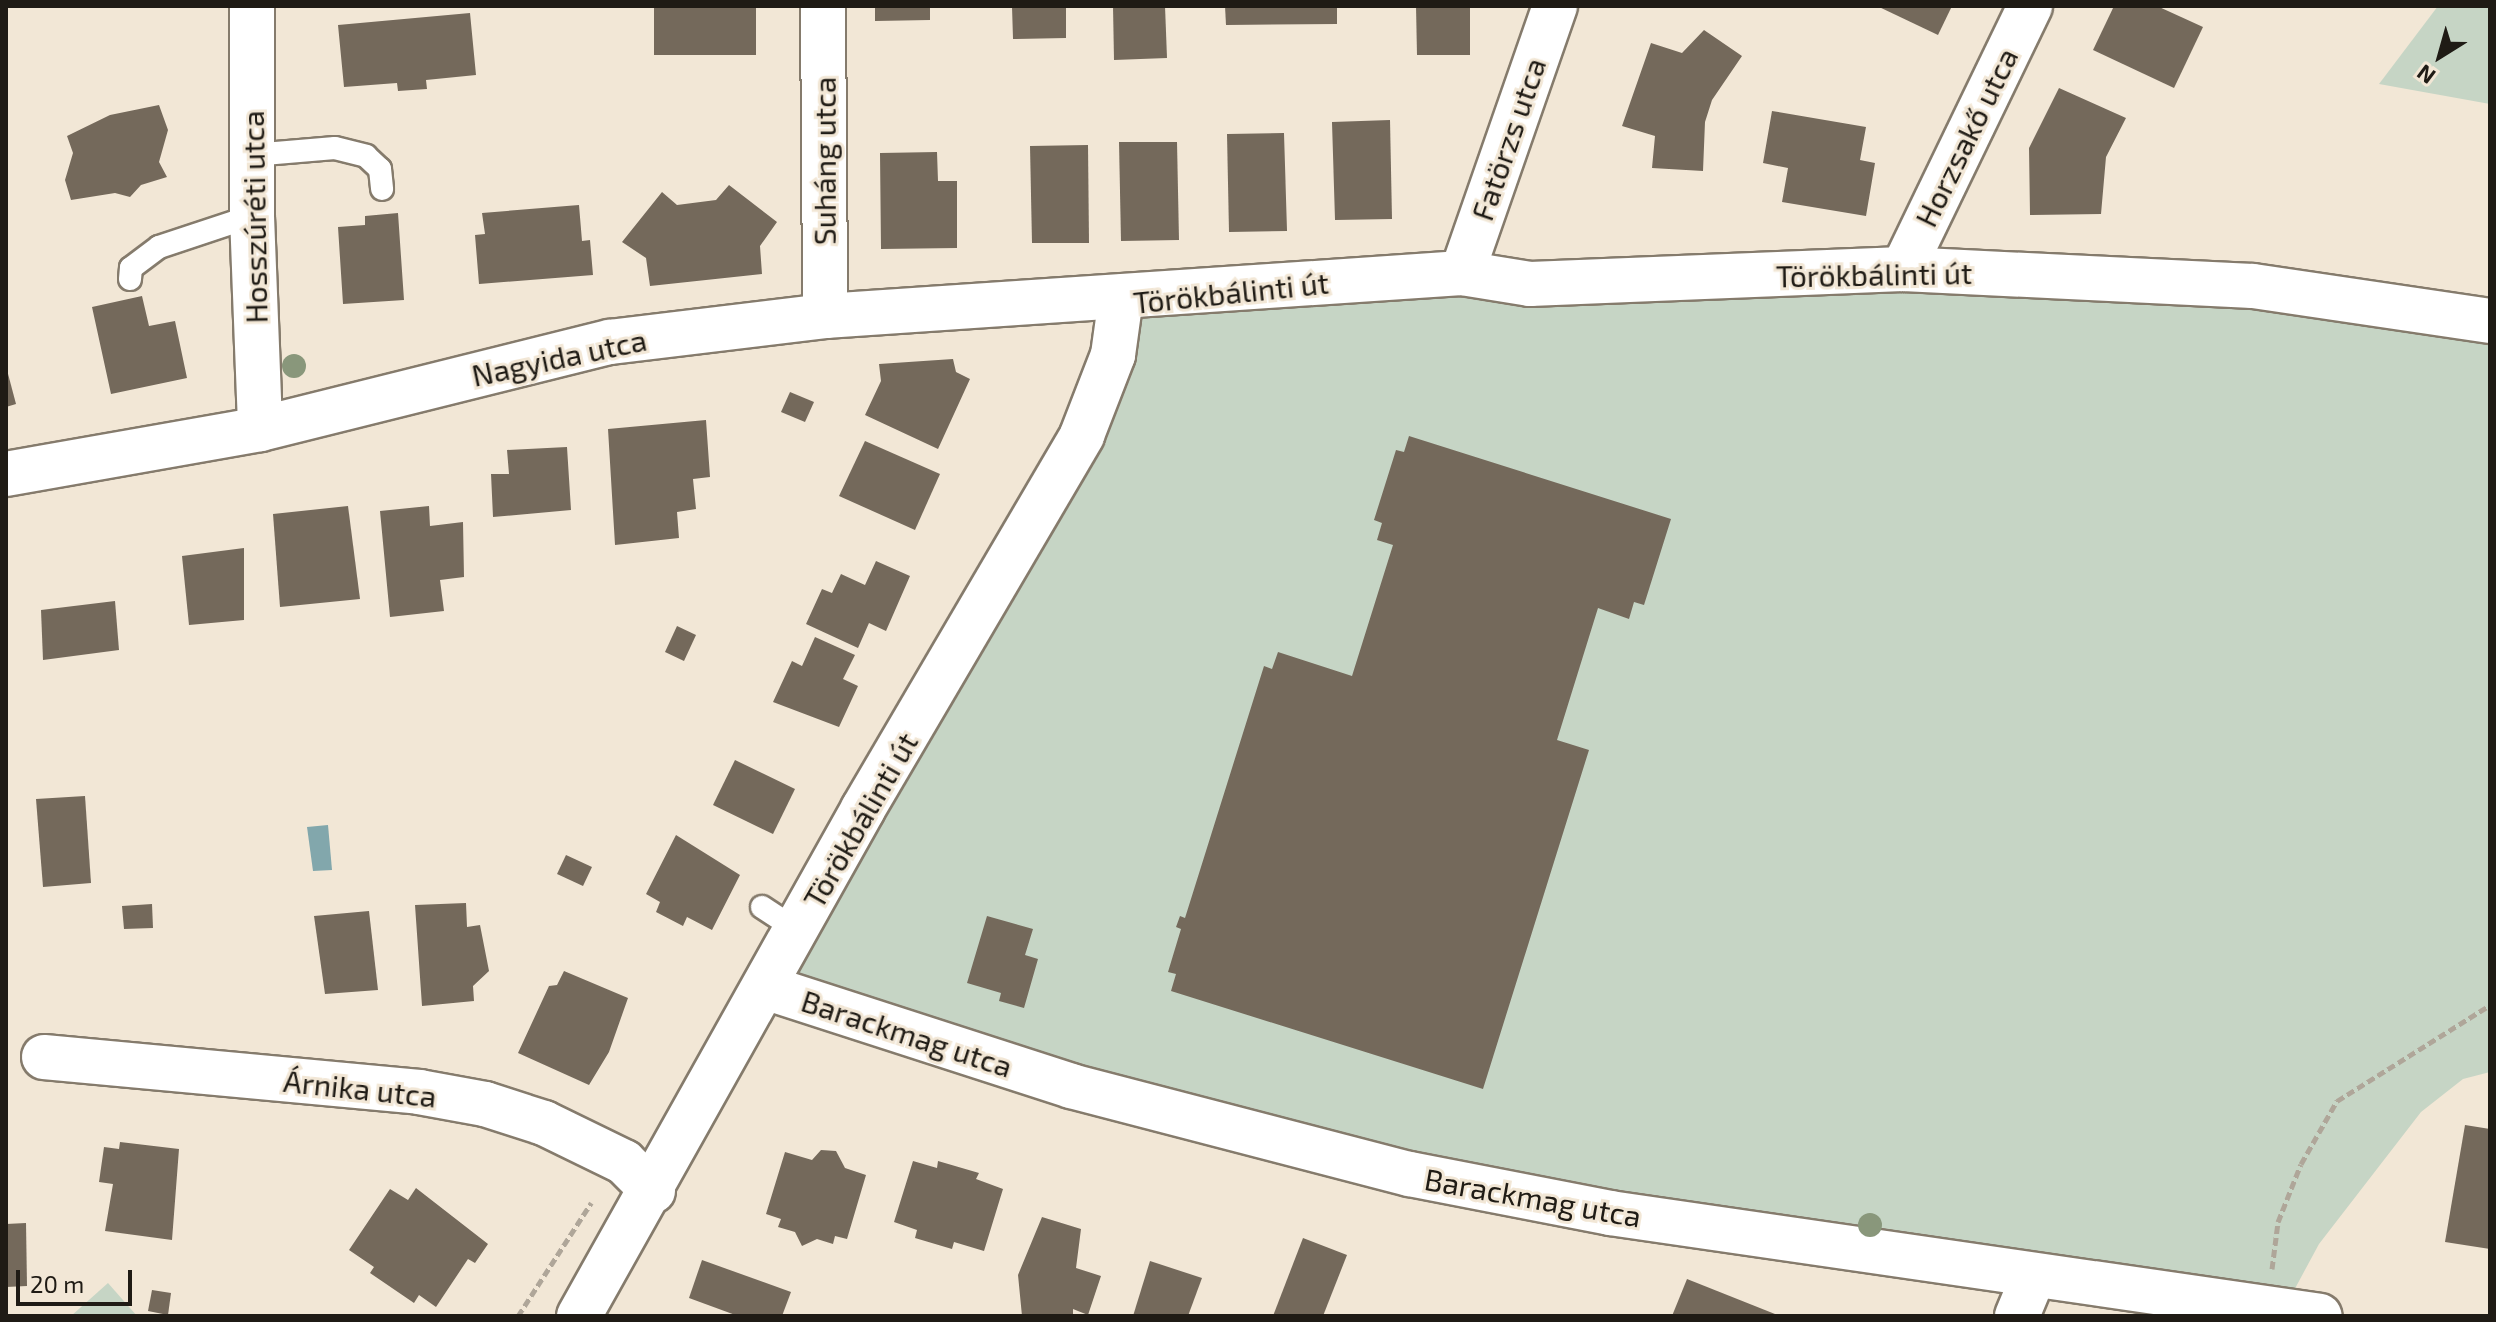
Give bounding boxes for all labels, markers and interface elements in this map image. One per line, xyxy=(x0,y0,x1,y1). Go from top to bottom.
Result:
north arrow xyxy=(2400,16,2480,96)
street label: Horzsakő utca xyxy=(1907,42,2025,232)
street label: Fatörzs utca xyxy=(1463,53,1553,225)
text: N xyxy=(2411,60,2440,90)
street label: Suháng utca xyxy=(806,77,842,245)
street label: Hosszúréti utca xyxy=(234,110,274,324)
street label: Törökbálinti út xyxy=(1775,254,1973,294)
street label: Törökbálinti út xyxy=(1131,264,1331,320)
street label: Nagyida utca xyxy=(468,321,650,393)
street label: Törökbálinti út xyxy=(795,726,925,914)
street label: Barackmag utca xyxy=(797,982,1017,1084)
street label: Árnika utca xyxy=(282,1062,438,1114)
street label: Barackmag utca xyxy=(1422,1160,1644,1234)
scale bar xyxy=(20,1254,136,1304)
text: 20 m xyxy=(30,1269,84,1298)

